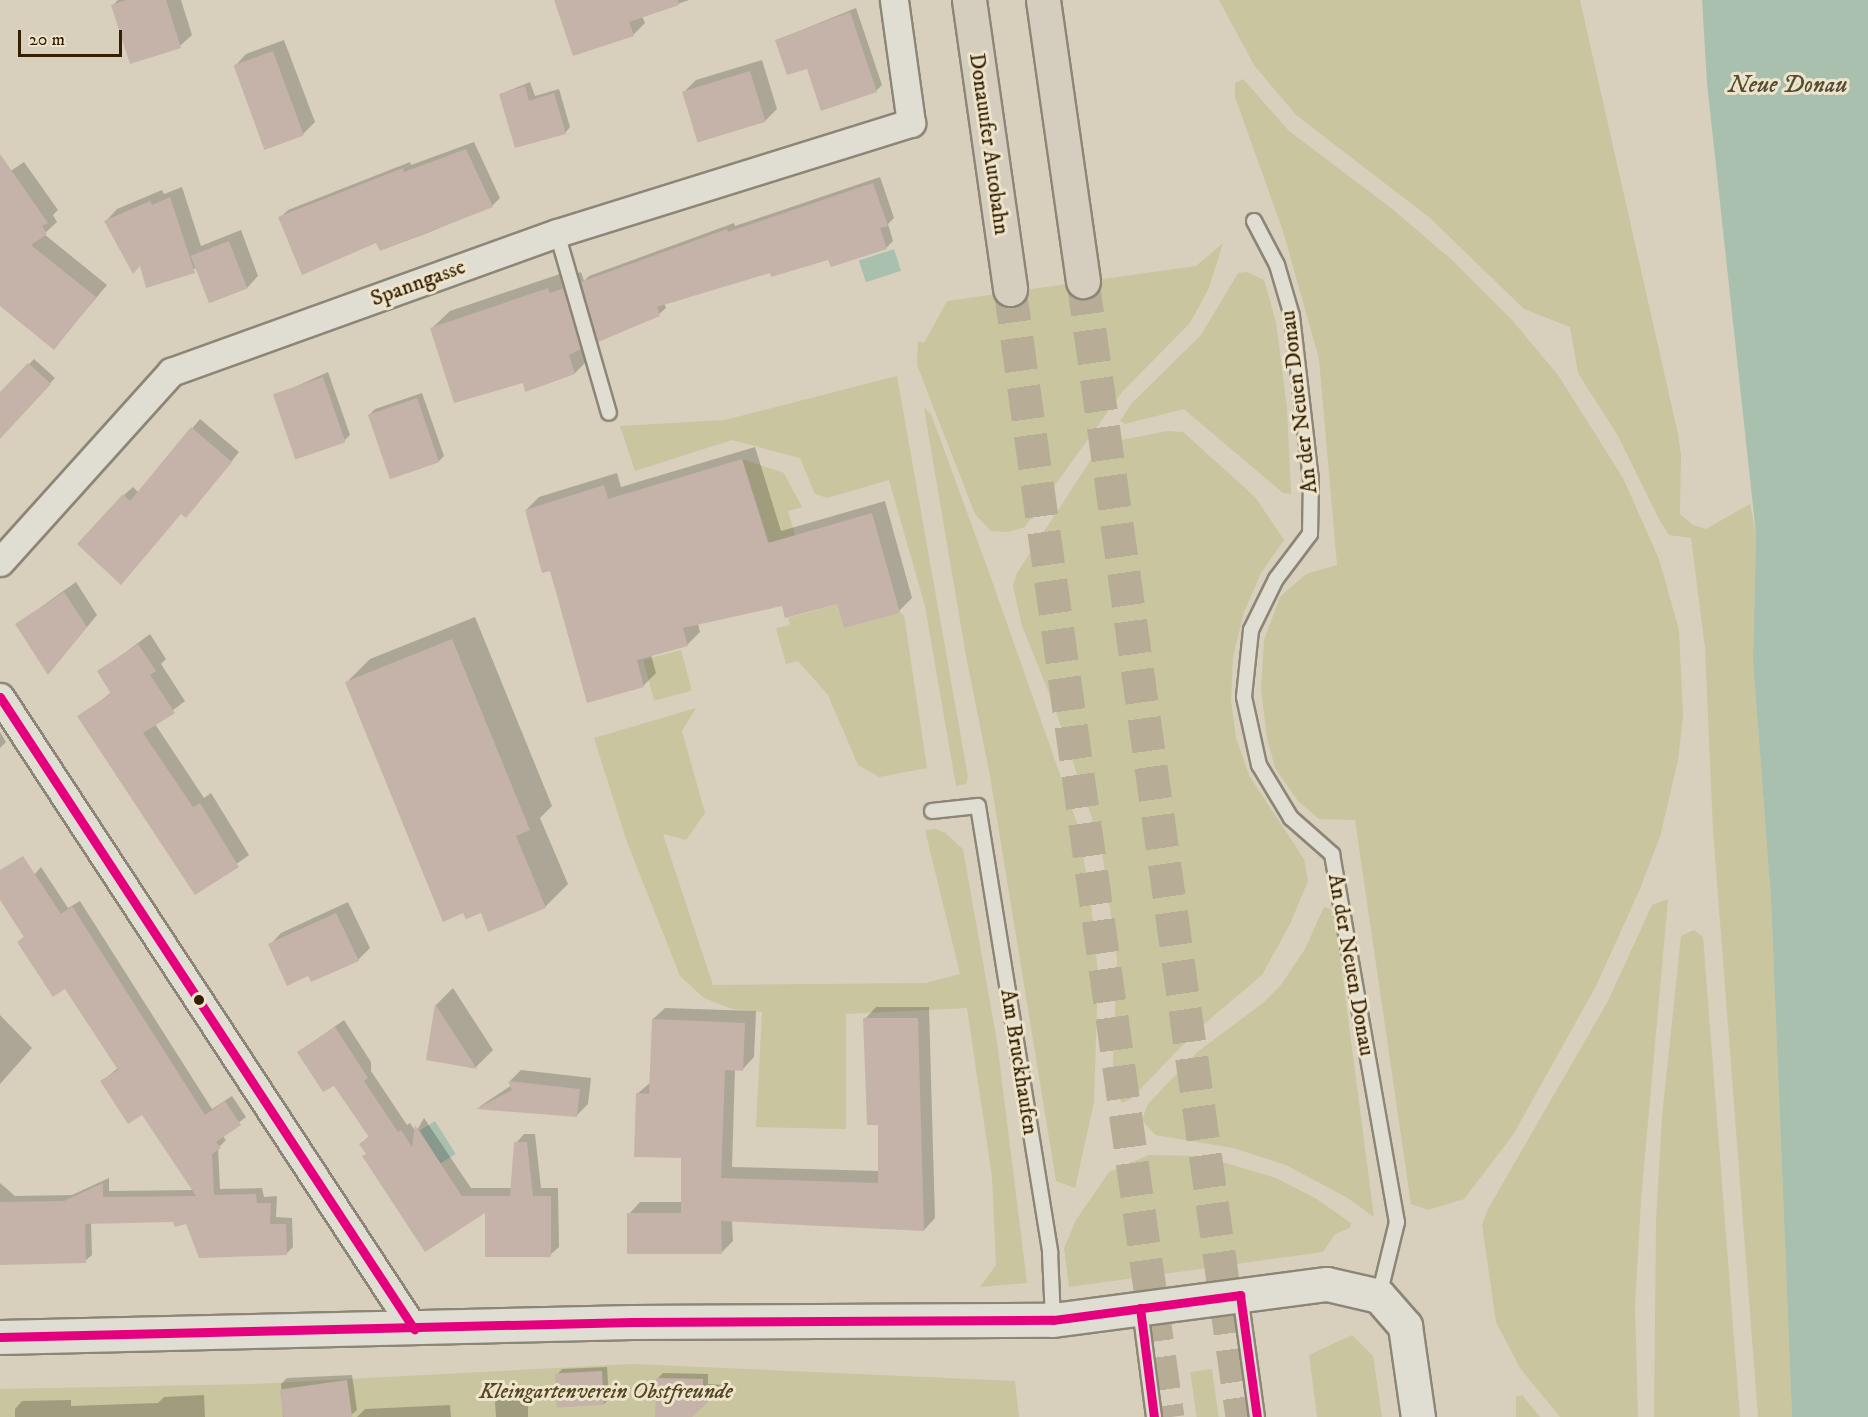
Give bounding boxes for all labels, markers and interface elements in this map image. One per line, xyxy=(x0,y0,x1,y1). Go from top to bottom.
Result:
scale bar xyxy=(21,18,124,56)
text: 20 m xyxy=(29,29,65,51)
street label: Donauufer Autobahn xyxy=(963,51,1015,237)
water label: Neue Donau xyxy=(1728,72,1848,100)
street label: Spanngasse xyxy=(367,254,469,312)
street label: An der Neuen Donau xyxy=(1275,309,1323,495)
street label: An der Neuen Donau xyxy=(1322,872,1380,1058)
street label: Am Bruckhaufen xyxy=(994,987,1044,1137)
unlabelled marker xyxy=(193,994,205,1006)
park label: Kleingartenverein Obstfreunde xyxy=(479,1379,733,1405)

